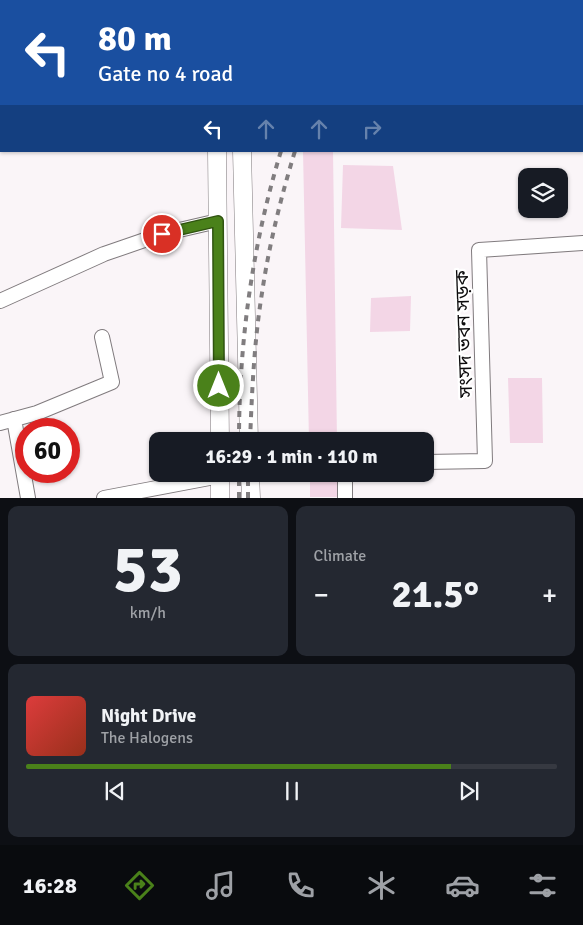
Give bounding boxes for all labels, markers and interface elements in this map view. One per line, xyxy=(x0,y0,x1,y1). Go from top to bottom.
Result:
text: 80 m xyxy=(98,17,172,60)
icon: left xyxy=(15,20,80,85)
text: Gate no 4 road xyxy=(98,60,233,87)
icon: left xyxy=(199,115,227,143)
icon: ahead xyxy=(252,115,280,143)
icon: ahead xyxy=(305,115,333,143)
icon: right xyxy=(358,115,386,143)
map controls xyxy=(518,168,568,218)
button: layers xyxy=(518,168,568,218)
pin xyxy=(141,213,183,255)
icon: arrive xyxy=(148,220,176,248)
street label: সংসদ ভবন সড়ক xyxy=(450,269,478,399)
position arrow xyxy=(192,359,244,411)
speed limit sign: 60 xyxy=(15,418,80,483)
text: 16:29 · 1 min · 110 m xyxy=(205,445,378,469)
text: 53 xyxy=(113,530,183,610)
text: Climate xyxy=(314,546,366,566)
text: 21.5° xyxy=(391,571,479,618)
text: − xyxy=(314,578,329,612)
text: + xyxy=(542,578,557,612)
text: km/h xyxy=(130,603,166,623)
text: Night Drive xyxy=(101,704,196,728)
text: The Halogens xyxy=(101,728,193,748)
icon: previous xyxy=(101,777,129,805)
icon: pause xyxy=(278,777,306,805)
icon: next xyxy=(455,777,483,805)
icon: directions xyxy=(122,868,157,903)
icon: music xyxy=(203,868,238,903)
icon: phone xyxy=(283,868,318,903)
icon: climate xyxy=(364,868,399,903)
icon: car xyxy=(445,868,480,903)
icon: filters xyxy=(525,868,560,903)
text: 16:28 xyxy=(23,872,77,899)

